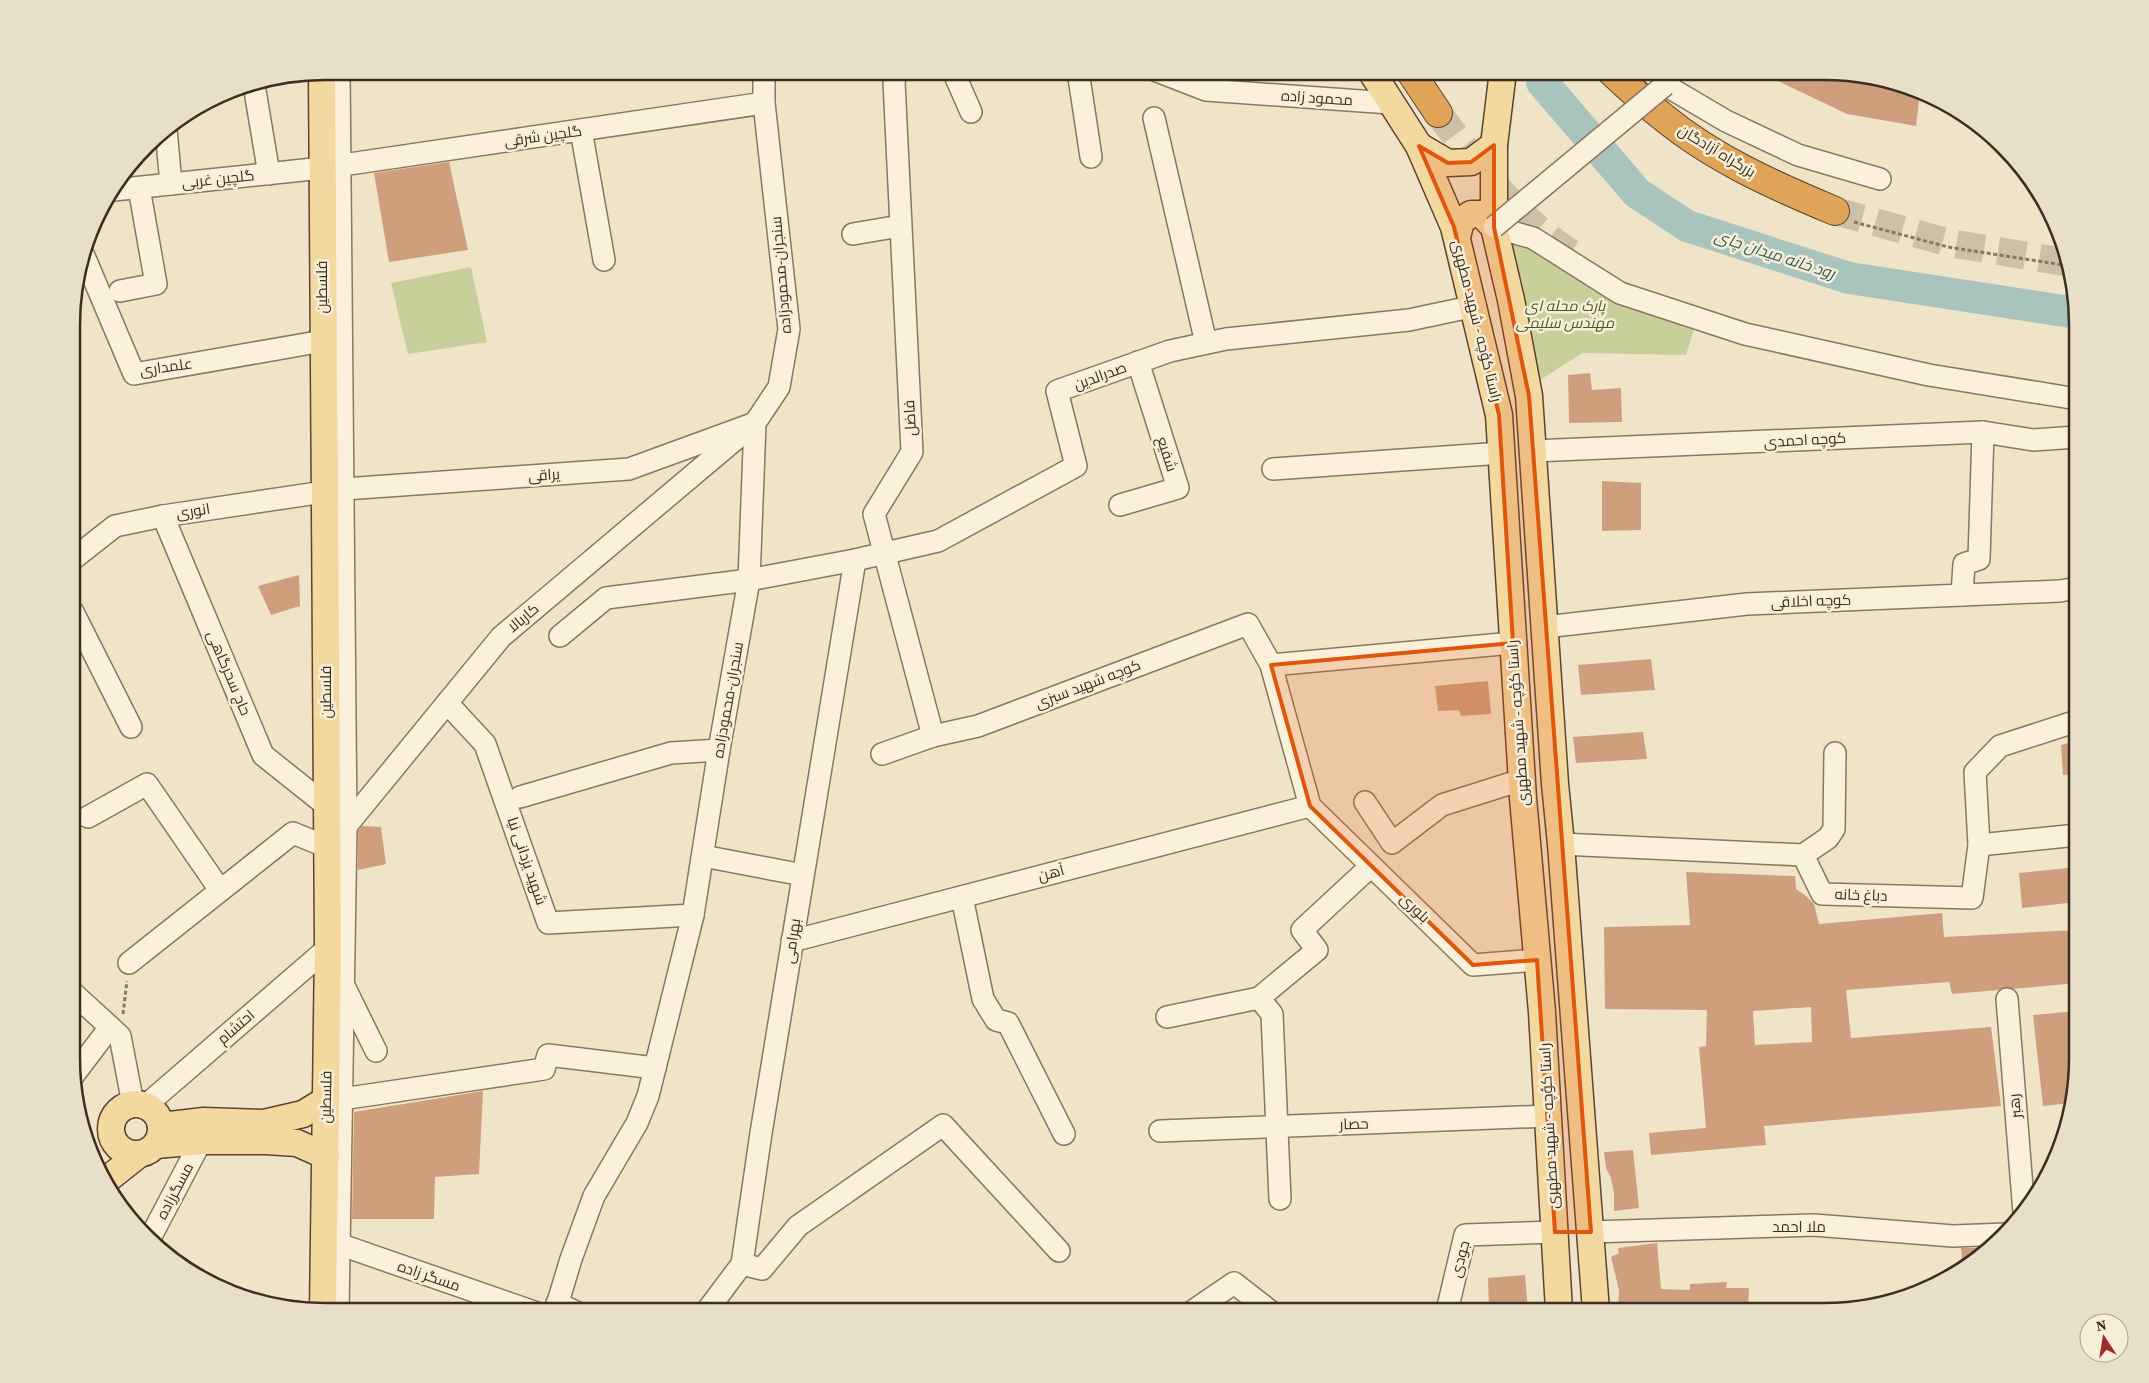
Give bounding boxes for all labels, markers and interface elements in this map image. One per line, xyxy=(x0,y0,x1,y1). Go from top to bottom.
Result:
street label: محمود زاده xyxy=(1280,85,1354,110)
street label: بزرگراه آزادگان xyxy=(1674,119,1760,182)
street label: گلچین شرقی xyxy=(503,120,583,151)
street label: گلچین غربی xyxy=(181,164,255,193)
street label: سنجران-محمودزاده xyxy=(765,215,796,335)
water label: رود خانه میدان چای xyxy=(1712,224,1840,284)
street label: راستا کؤچه - شهید مطهری xyxy=(1447,238,1508,404)
street label: فلسطین xyxy=(311,261,332,313)
park label: پارک محله ای مهندس سلیمی xyxy=(1516,295,1615,333)
street label: علمداری xyxy=(138,352,194,381)
street label: صدرالدین xyxy=(1070,356,1129,395)
street label: فاضل xyxy=(898,399,921,437)
street label: کوچه احمدی xyxy=(1763,427,1847,452)
street label: شفیع xyxy=(1151,434,1183,474)
street label: یراقی xyxy=(527,463,561,486)
street label: انوری xyxy=(174,497,211,524)
street label: کوچه اخلاقی xyxy=(1770,589,1851,612)
street label: کاربالا xyxy=(502,598,543,637)
street label: حاج سحرگاهی xyxy=(201,627,257,719)
street label: راستا کؤچه - شهید مطهری xyxy=(1501,639,1534,807)
street label: سنجران-محمودزاده xyxy=(707,640,748,760)
street label: کوچه شهید سبزی xyxy=(1032,654,1144,713)
street label: فلسطین xyxy=(315,666,336,718)
street label: شهید یزدانی نیا xyxy=(503,814,552,908)
street label: آهن xyxy=(1035,859,1066,886)
street label: دباغ خانه xyxy=(1834,883,1888,907)
street label: بلوری xyxy=(1396,888,1435,927)
street label: بهرامی xyxy=(778,917,805,965)
street label: احتشام xyxy=(212,1004,259,1049)
street label: راستا کؤچه - شهید مطهری xyxy=(1534,1042,1563,1210)
street label: فلسطین xyxy=(315,1070,336,1124)
street label: رهبر xyxy=(2003,1093,2026,1120)
street label: حصار xyxy=(1338,1112,1369,1135)
street label: مسگرزاده xyxy=(151,1159,198,1223)
street label: ملا احمد xyxy=(1772,1216,1826,1237)
street label: جودی xyxy=(1444,1238,1475,1280)
street label: مسگر زاده xyxy=(395,1255,463,1296)
north arrow xyxy=(2079,1313,2129,1363)
text: N xyxy=(2094,1314,2108,1336)

